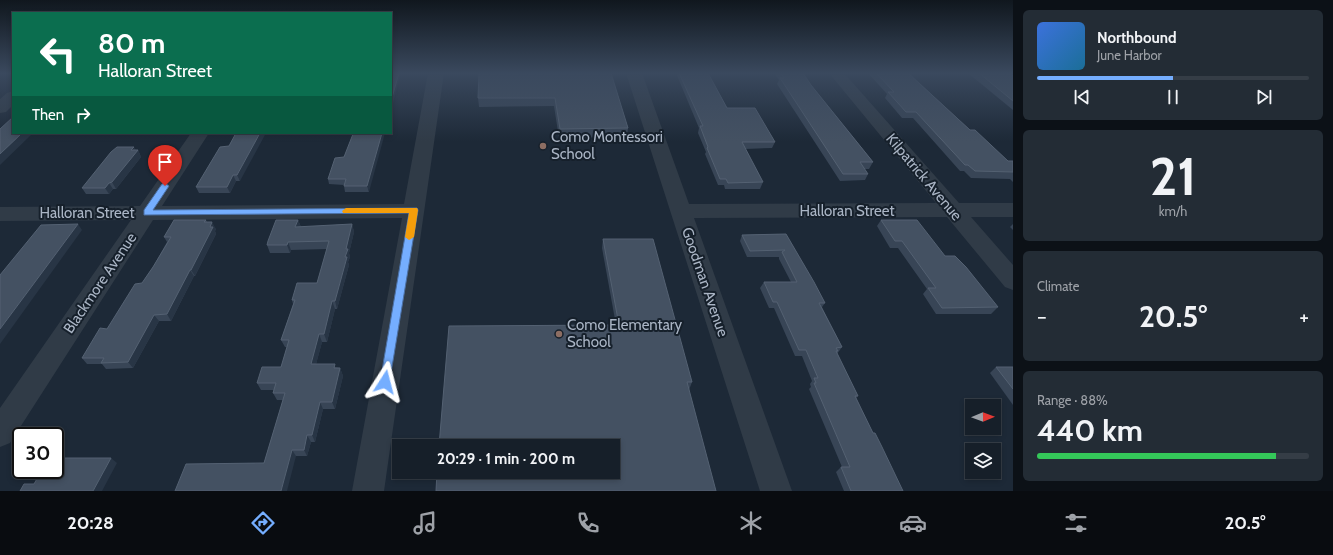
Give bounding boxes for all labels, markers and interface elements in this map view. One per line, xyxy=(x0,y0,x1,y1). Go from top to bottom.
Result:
text: 80 m xyxy=(98,26,165,60)
icon: left xyxy=(32,28,84,80)
text: Northbound xyxy=(1097,29,1177,47)
text: June Harbor xyxy=(1097,47,1162,63)
text: Halloran Street xyxy=(98,60,212,82)
icon: previous xyxy=(1071,86,1093,108)
icon: pause xyxy=(1162,86,1184,108)
icon: next xyxy=(1253,86,1275,108)
icon: right xyxy=(72,104,94,126)
text: Then xyxy=(32,106,64,124)
place label: Como Montessori School xyxy=(551,128,663,163)
street label: Kilpatrick Avenue xyxy=(882,130,966,225)
marker: Como Montessori School xyxy=(538,141,548,151)
pin xyxy=(148,145,182,186)
text: 21 xyxy=(1150,145,1196,208)
icon: arrive xyxy=(154,151,176,173)
street label: Halloran Street xyxy=(799,202,895,220)
text: km/h xyxy=(1159,203,1187,219)
street label: Halloran Street xyxy=(39,204,135,222)
street label: Goodman Avenue xyxy=(678,225,732,339)
street label: Blackmore Avenue xyxy=(60,229,141,337)
text: Climate xyxy=(1037,278,1079,294)
text: 20.5° xyxy=(1139,298,1207,335)
text: − xyxy=(1037,303,1047,330)
text: + xyxy=(1299,303,1309,330)
place label: Como Elementary School xyxy=(567,316,683,351)
marker: Como Elementary School xyxy=(554,329,564,339)
position arrow xyxy=(364,361,406,403)
text: Range · 88% xyxy=(1037,392,1108,408)
north arrow xyxy=(965,399,1001,435)
map controls xyxy=(965,399,1001,479)
text: 440 km xyxy=(1037,412,1143,449)
speed limit sign: 30 xyxy=(12,427,64,479)
button: layers xyxy=(965,443,1001,479)
text: 20:29 · 1 min · 200 m xyxy=(437,450,575,468)
icon: directions xyxy=(249,509,277,537)
icon: music xyxy=(411,509,439,537)
icon: phone xyxy=(574,509,602,537)
icon: climate xyxy=(737,509,765,537)
icon: car xyxy=(899,509,927,537)
icon: filters xyxy=(1062,509,1090,537)
text: 20:28 xyxy=(67,512,114,534)
text: 20.5° xyxy=(1225,512,1266,534)

